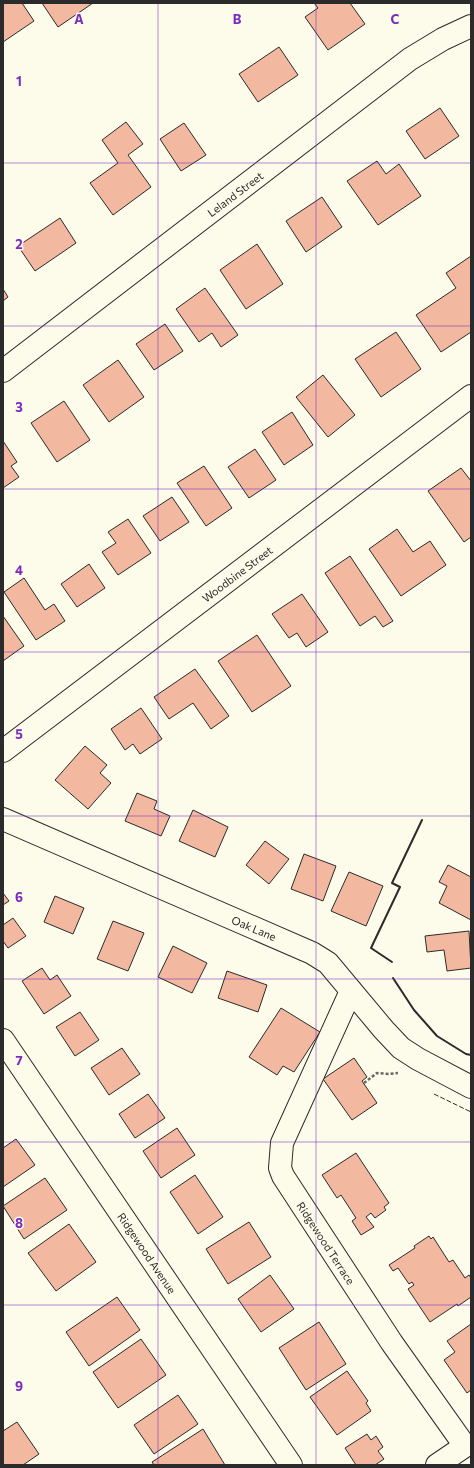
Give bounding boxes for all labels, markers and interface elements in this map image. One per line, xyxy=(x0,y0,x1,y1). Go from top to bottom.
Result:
text: A xyxy=(74,11,84,27)
text: B xyxy=(233,11,242,27)
text: C xyxy=(391,11,400,27)
text: 1 xyxy=(16,73,22,89)
street label: Leland Street xyxy=(205,169,266,219)
text: 2 xyxy=(15,236,23,252)
text: 3 xyxy=(15,399,23,415)
street label: Woodbine Street xyxy=(199,543,275,605)
text: 4 xyxy=(15,562,23,578)
text: 5 xyxy=(15,726,23,742)
text: 6 xyxy=(15,889,23,905)
street label: Oak Lane xyxy=(230,913,278,943)
text: 7 xyxy=(15,1052,23,1068)
street label: Ridgewood Terrace xyxy=(294,1199,358,1287)
street label: Ridgewood Avenue xyxy=(115,1210,179,1296)
text: 8 xyxy=(15,1215,23,1231)
text: 9 xyxy=(15,1378,23,1394)

